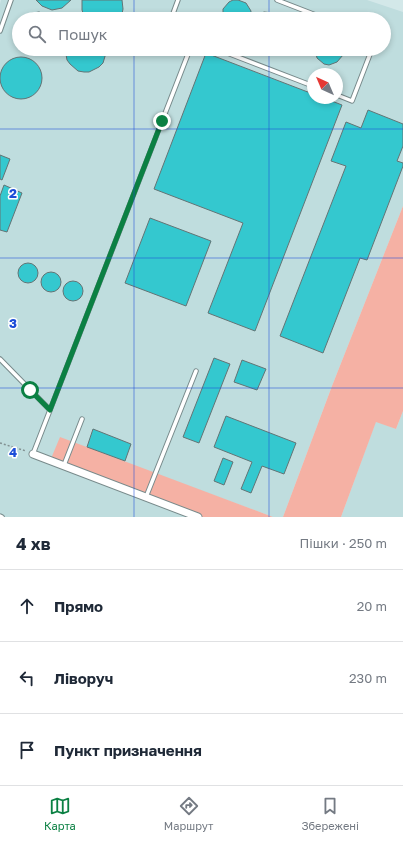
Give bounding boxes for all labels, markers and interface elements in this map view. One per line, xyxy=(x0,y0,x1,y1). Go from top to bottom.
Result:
search box xyxy=(12,12,391,56)
icon: search xyxy=(26,23,48,45)
text: Пошук xyxy=(58,25,107,43)
north arrow xyxy=(307,68,343,104)
route end xyxy=(153,112,171,130)
text: 2 xyxy=(9,185,17,201)
text: 3 xyxy=(9,315,17,331)
route start xyxy=(21,381,39,399)
text: 4 xyxy=(9,444,17,460)
text: 4 хв xyxy=(16,533,51,554)
text: Пішки · 250 m xyxy=(300,535,387,551)
icon: ahead xyxy=(16,595,38,617)
text: Прямо xyxy=(54,597,103,615)
text: 20 m xyxy=(357,598,387,614)
icon: left xyxy=(16,667,38,689)
text: Ліворуч xyxy=(54,669,113,687)
text: 230 m xyxy=(349,670,387,686)
icon: arrive xyxy=(16,739,38,761)
text: Пункт призначення xyxy=(54,741,202,759)
tab: Карта xyxy=(44,795,76,832)
tab: Маршрут xyxy=(164,795,214,832)
tab: Збережені xyxy=(301,795,359,832)

